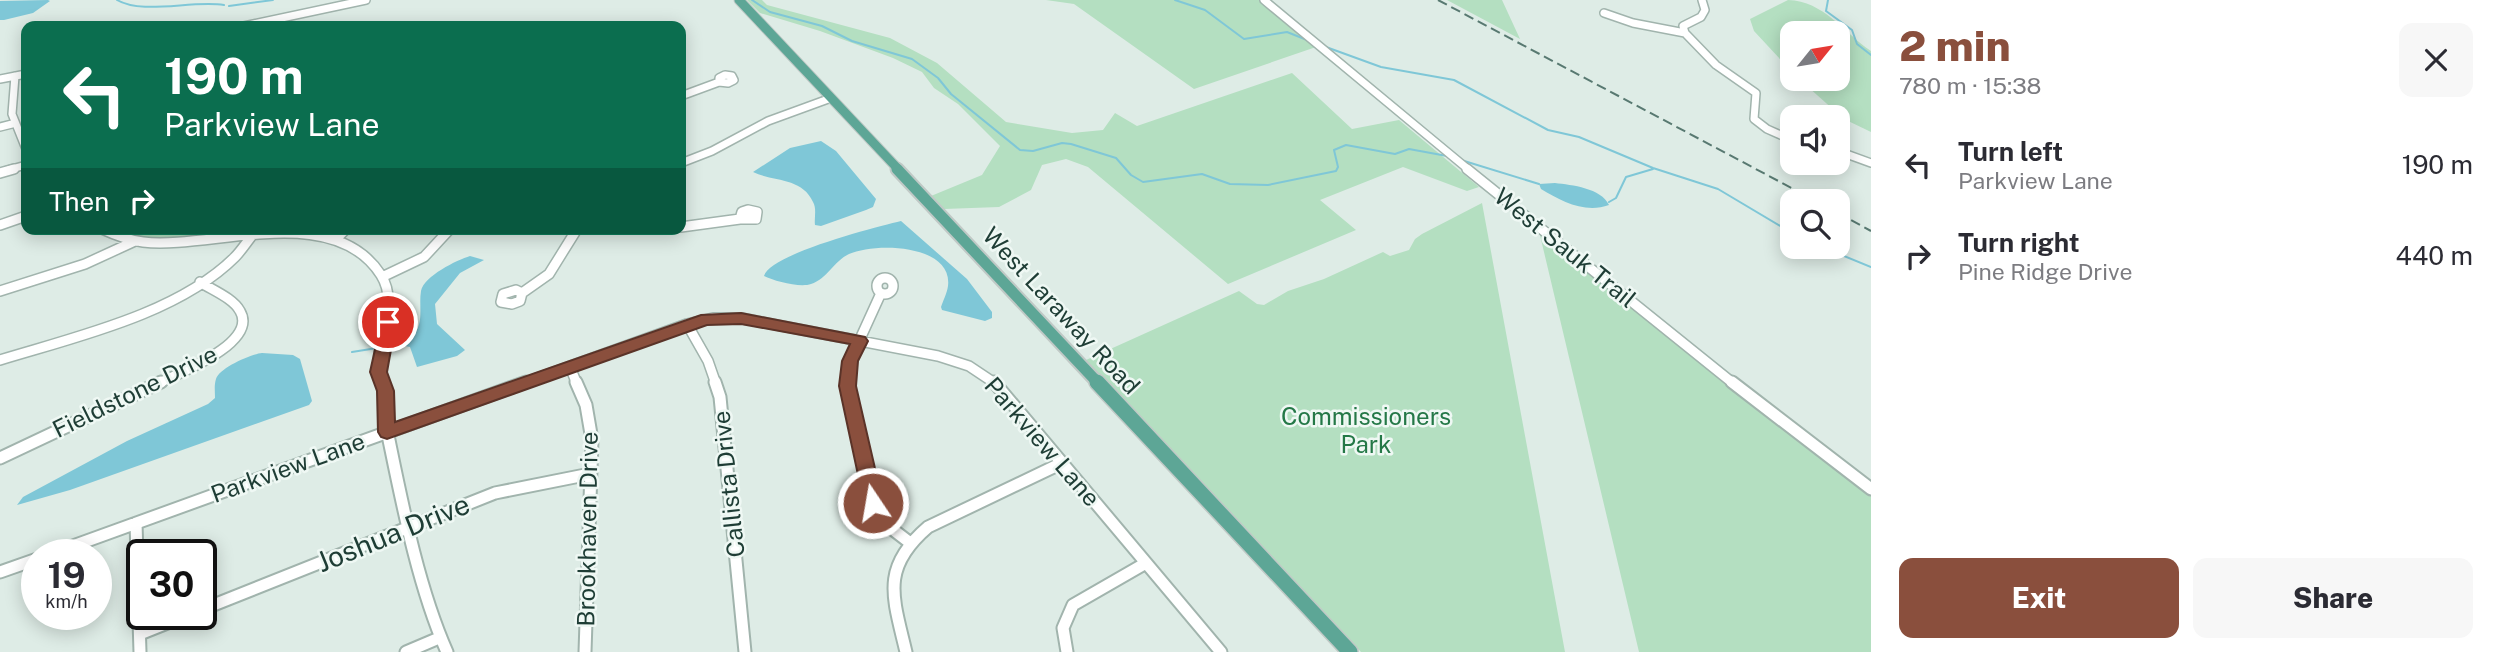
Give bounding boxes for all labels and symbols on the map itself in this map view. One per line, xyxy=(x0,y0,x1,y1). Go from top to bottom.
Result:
north arrow xyxy=(1780,21,1850,91)
street label: West Sauk Trail xyxy=(1489,182,1642,313)
street label: West Laraway Road xyxy=(977,221,1146,399)
pin xyxy=(358,292,418,352)
street label: Fieldstone Drive xyxy=(48,339,221,443)
street label: Parkview Lane xyxy=(979,371,1106,512)
park label: Commissioners Park xyxy=(1281,402,1451,458)
street label: Callista Drive xyxy=(706,409,750,559)
street label: Parkview Lane xyxy=(207,426,368,508)
street label: Brookhaven Drive xyxy=(571,431,603,627)
position arrow xyxy=(836,466,910,540)
street label: Joshua Drive xyxy=(311,487,474,578)
speed limit sign: 30 xyxy=(126,539,217,630)

